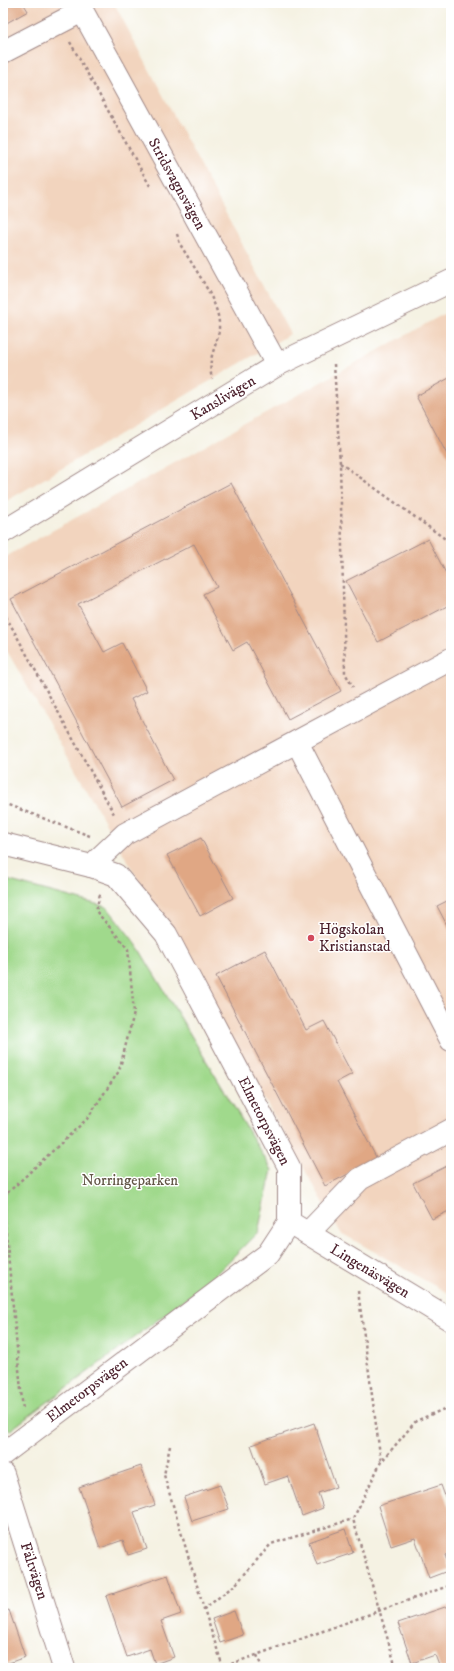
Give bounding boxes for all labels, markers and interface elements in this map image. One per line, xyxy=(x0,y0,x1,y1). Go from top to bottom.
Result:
street label: Stridsvagnsvägen xyxy=(144,135,210,233)
street label: Kanslivägen xyxy=(187,371,259,425)
place label: Högskolan Kristianstad xyxy=(319,920,391,956)
marker: Högskolan Kristianstad xyxy=(306,933,316,943)
street label: Elmetorpsvägen xyxy=(234,1073,295,1169)
park label: Norringeparken xyxy=(82,1171,178,1190)
street label: Lingenäsvägen xyxy=(327,1240,413,1302)
street label: Elmetorpsvägen xyxy=(43,1353,132,1427)
street label: Fältvägen xyxy=(16,1540,52,1602)

